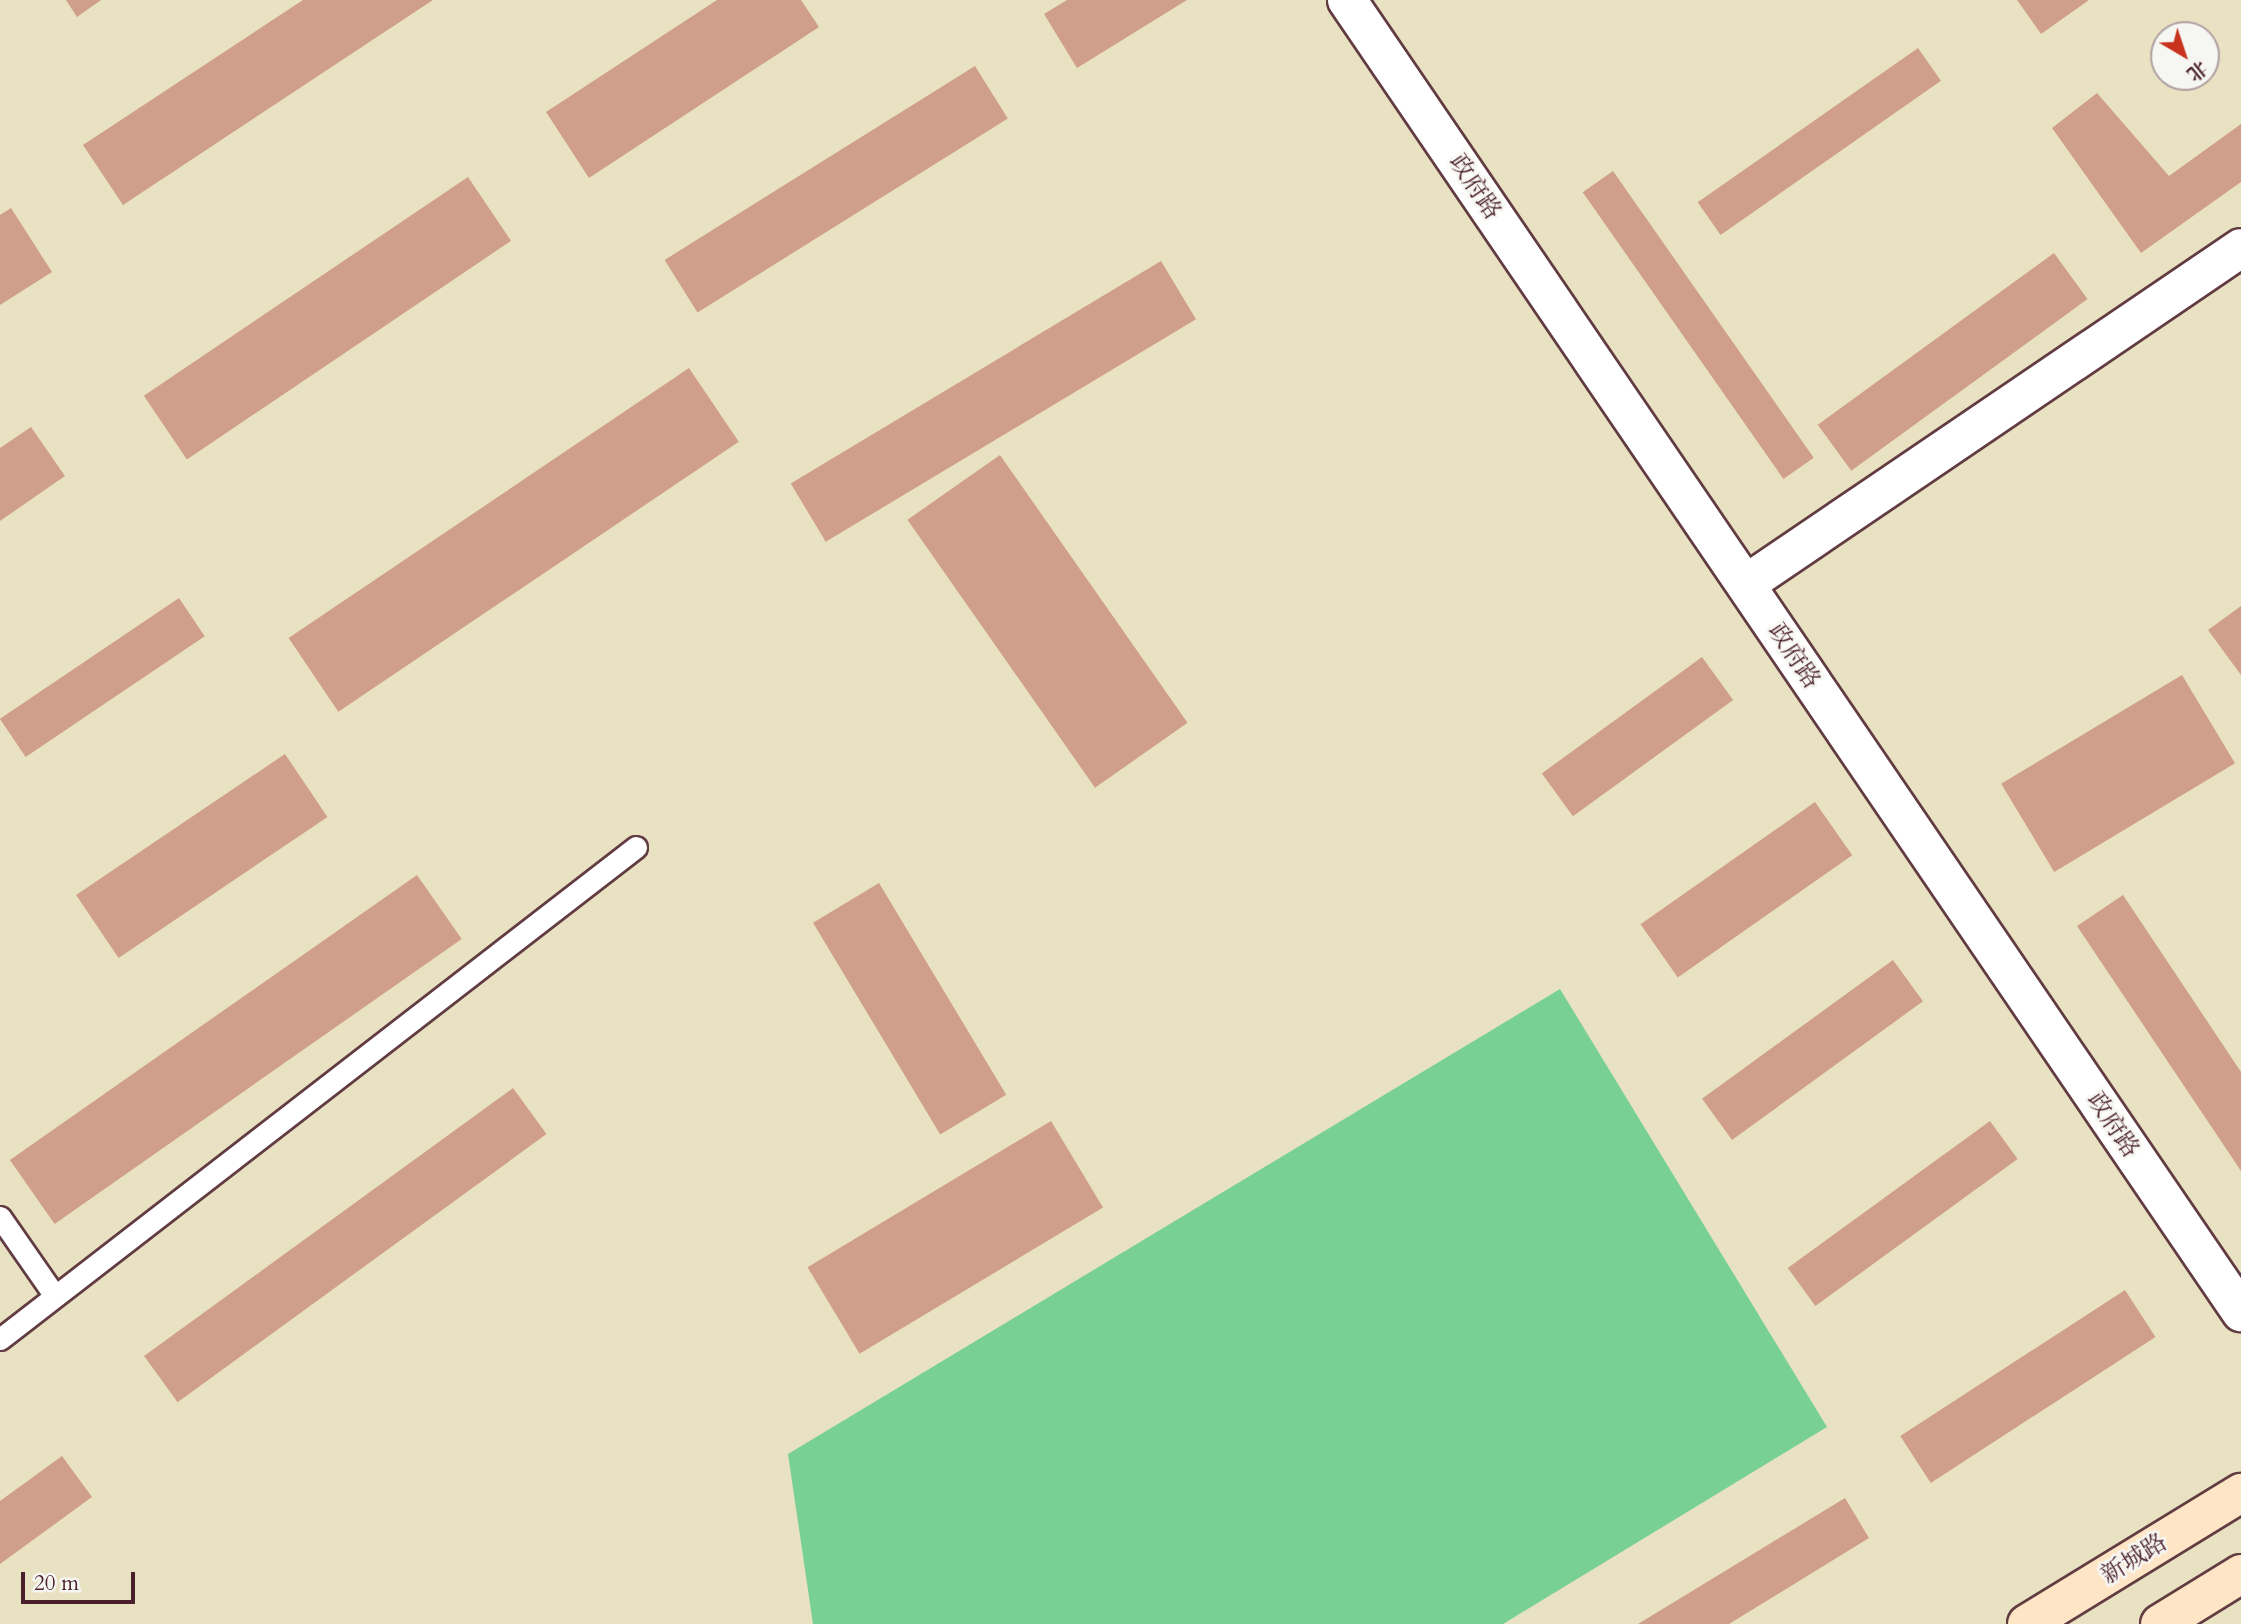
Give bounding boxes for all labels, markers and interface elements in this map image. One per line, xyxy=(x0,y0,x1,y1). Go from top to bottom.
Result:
north arrow xyxy=(2150,21,2220,91)
text: 北 xyxy=(2181,55,2213,87)
street label: 政府路 xyxy=(1443,149,1507,225)
street label: 政府路 xyxy=(1762,618,1826,694)
street label: 政府路 xyxy=(2081,1087,2145,1163)
street label: 新城路 xyxy=(2096,1528,2172,1590)
scale bar xyxy=(24,1558,138,1602)
text: 20 m xyxy=(34,1569,79,1598)

